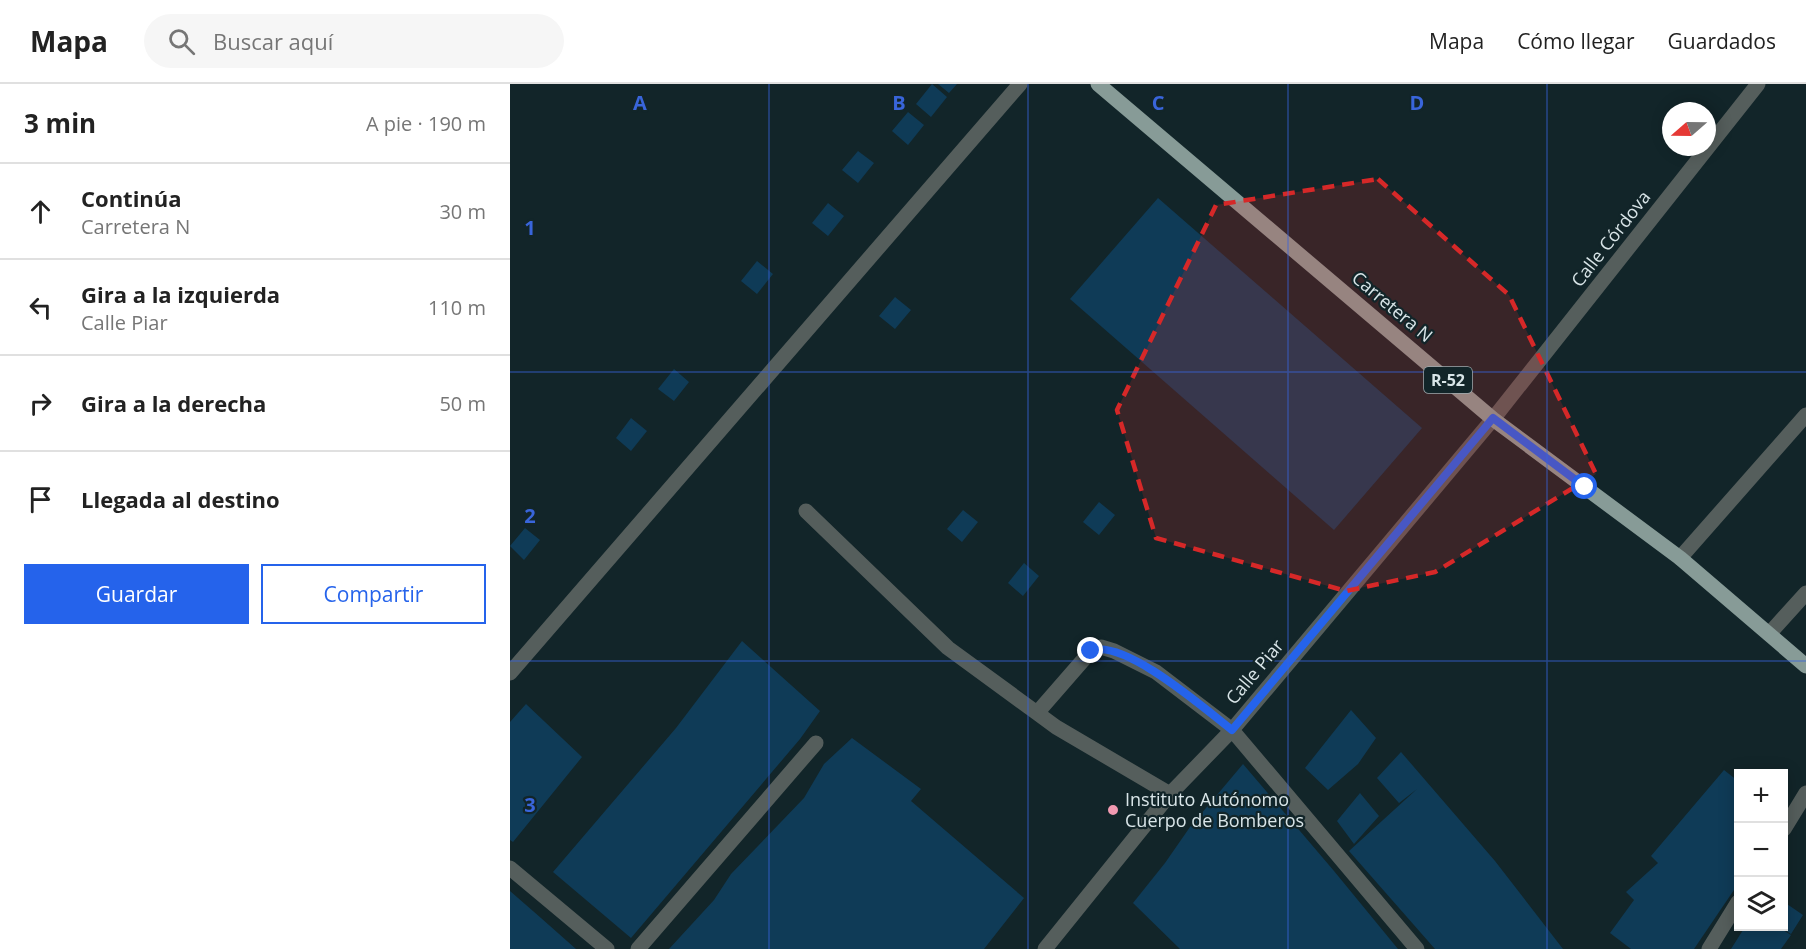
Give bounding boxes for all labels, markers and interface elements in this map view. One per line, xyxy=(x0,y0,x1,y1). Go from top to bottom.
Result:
search box xyxy=(144,14,564,68)
text: Mapa xyxy=(30,22,108,60)
icon: search xyxy=(165,25,198,58)
text: Buscar aquí xyxy=(213,26,333,56)
text: Mapa xyxy=(1429,27,1484,55)
text: Cómo llegar xyxy=(1517,27,1635,55)
text: Guardados xyxy=(1668,27,1776,55)
text: A xyxy=(633,89,647,116)
text: B xyxy=(892,89,906,116)
text: C xyxy=(1152,89,1165,116)
text: D xyxy=(1410,89,1424,116)
north arrow xyxy=(1662,102,1716,156)
text: 3 min xyxy=(24,105,96,141)
text: A pie · 190 m xyxy=(366,110,486,137)
text: Continúa xyxy=(81,183,182,213)
street label: Calle Córdova xyxy=(1565,185,1655,291)
icon: ahead xyxy=(24,195,57,228)
text: 30 m xyxy=(439,198,486,225)
text: Carretera N xyxy=(81,213,190,240)
text: 1 xyxy=(524,214,536,241)
street label: Carretera N xyxy=(1347,265,1438,347)
text: Gira a la izquierda xyxy=(81,279,280,309)
icon: left xyxy=(24,291,57,324)
text: 110 m xyxy=(428,294,486,321)
text: Calle Piar xyxy=(81,309,168,336)
road number: R-52 xyxy=(1424,367,1472,393)
icon: right xyxy=(24,387,57,420)
text: Gira a la derecha xyxy=(81,388,266,418)
text: 50 m xyxy=(439,390,486,417)
route start xyxy=(1571,473,1597,499)
icon: arrive xyxy=(24,483,57,516)
text: Llegada al destino xyxy=(81,484,280,514)
text: 2 xyxy=(524,502,536,529)
button: Guardar xyxy=(24,564,249,624)
button: Compartir xyxy=(261,564,486,624)
street label: Calle Piar xyxy=(1220,633,1289,709)
route end xyxy=(1077,637,1103,663)
map controls xyxy=(1734,769,1788,931)
button: + xyxy=(1734,769,1788,823)
place label: Instituto Autónomo Cuerpo de Bomberos xyxy=(1125,787,1304,832)
text: 3 xyxy=(524,791,536,818)
marker: Instituto Autónomo Cuerpo de Bomberos xyxy=(1106,803,1120,817)
button: − xyxy=(1734,823,1788,877)
button: layers xyxy=(1734,877,1788,931)

